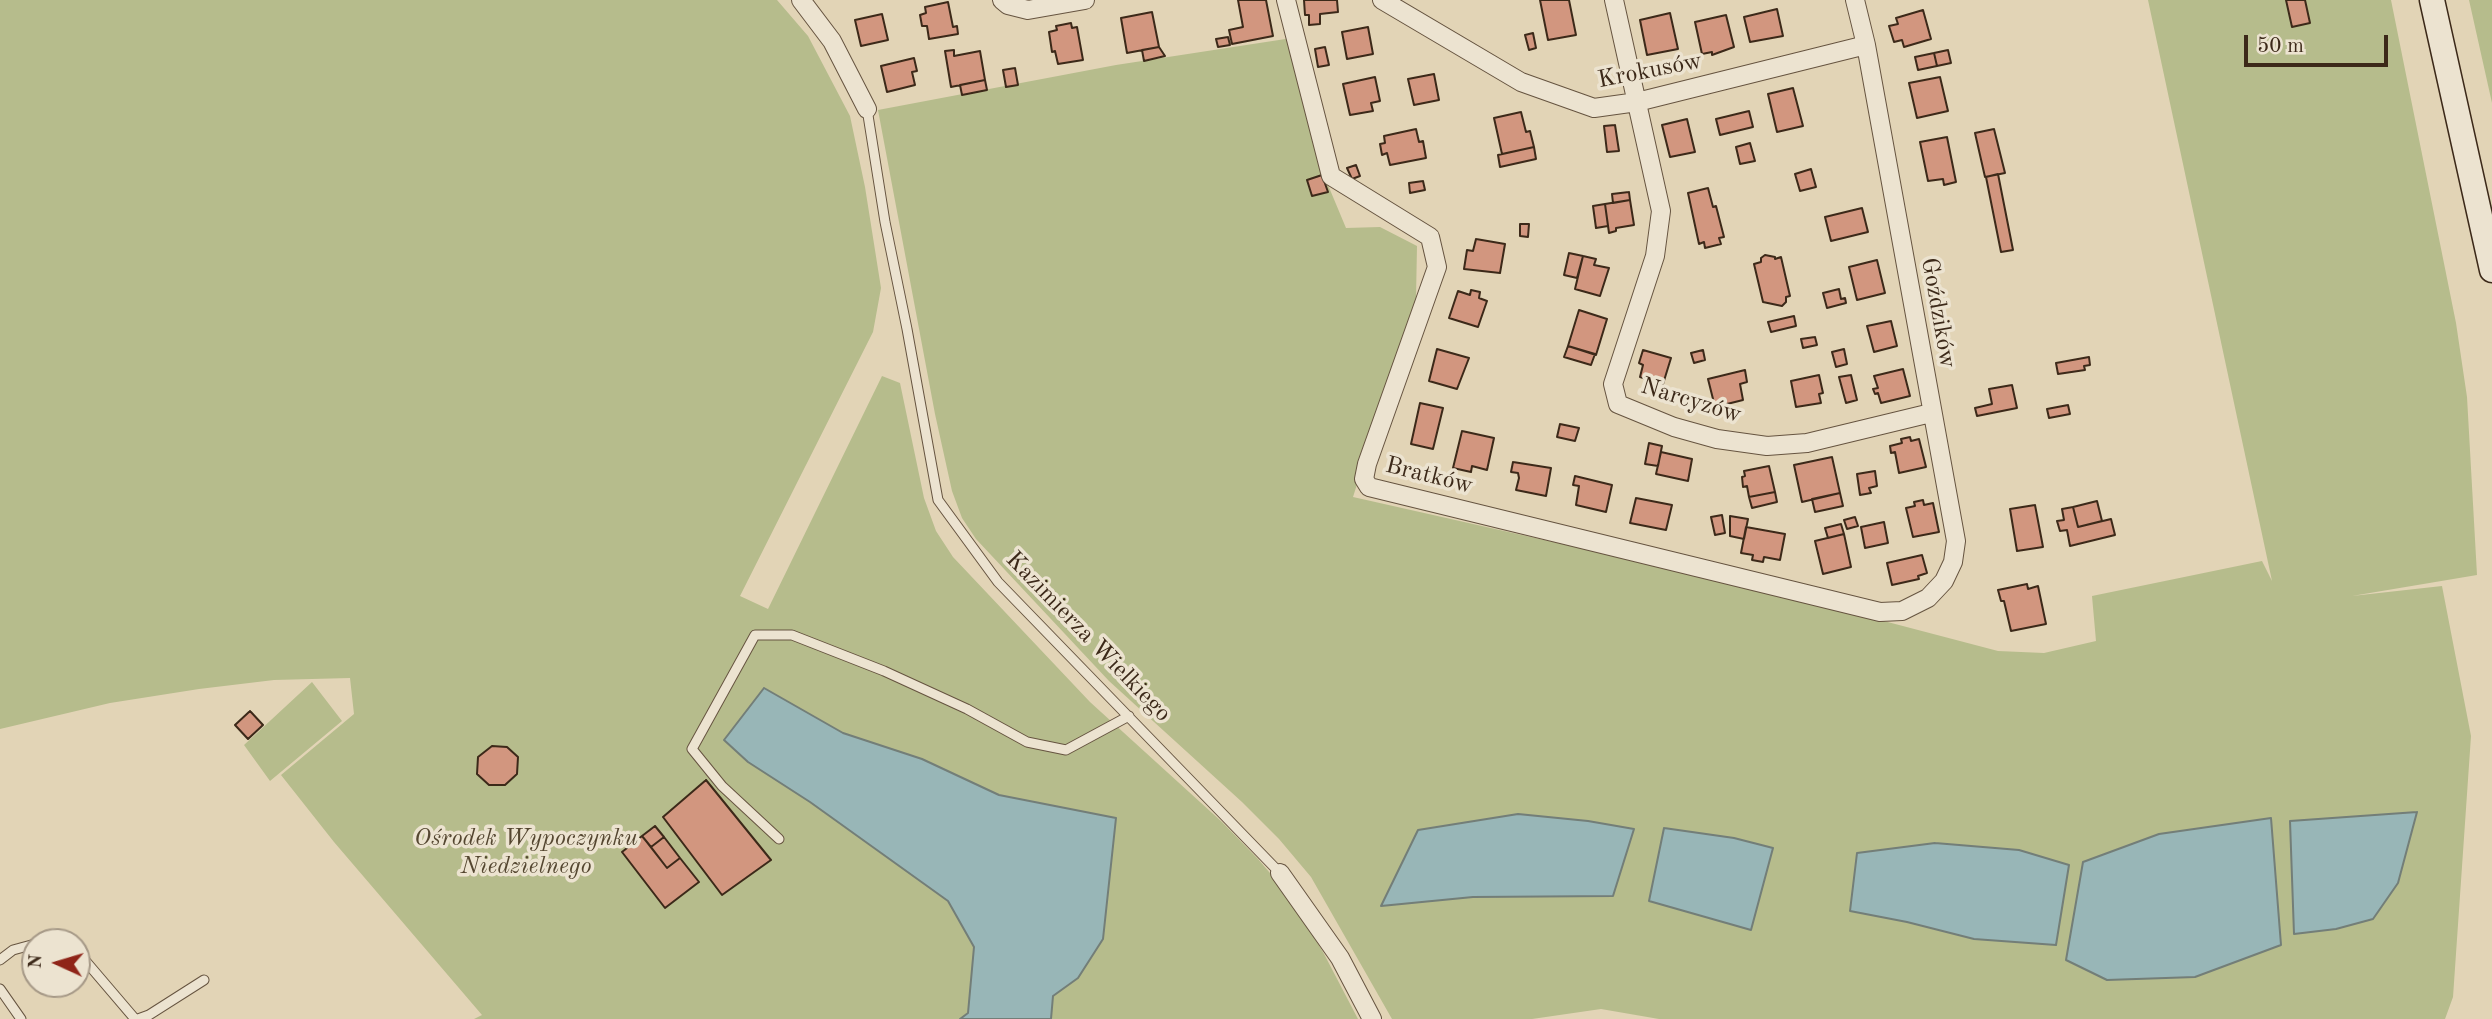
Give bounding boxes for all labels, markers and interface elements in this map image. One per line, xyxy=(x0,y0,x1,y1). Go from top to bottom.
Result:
scale bar xyxy=(2247,21,2390,65)
text: 50 m xyxy=(2257,36,2304,57)
street label: Krokusów xyxy=(1595,47,1705,95)
street label: Goździków xyxy=(1914,255,1962,371)
street label: Narcyzów xyxy=(1637,372,1745,430)
street label: Bratków xyxy=(1382,451,1476,501)
street label: Kazimierza Wielkiego xyxy=(999,546,1177,728)
park label: Ośrodek Wypoczynku Niedzielnego xyxy=(414,825,638,881)
north arrow xyxy=(21,928,91,998)
text: N xyxy=(27,954,47,970)

